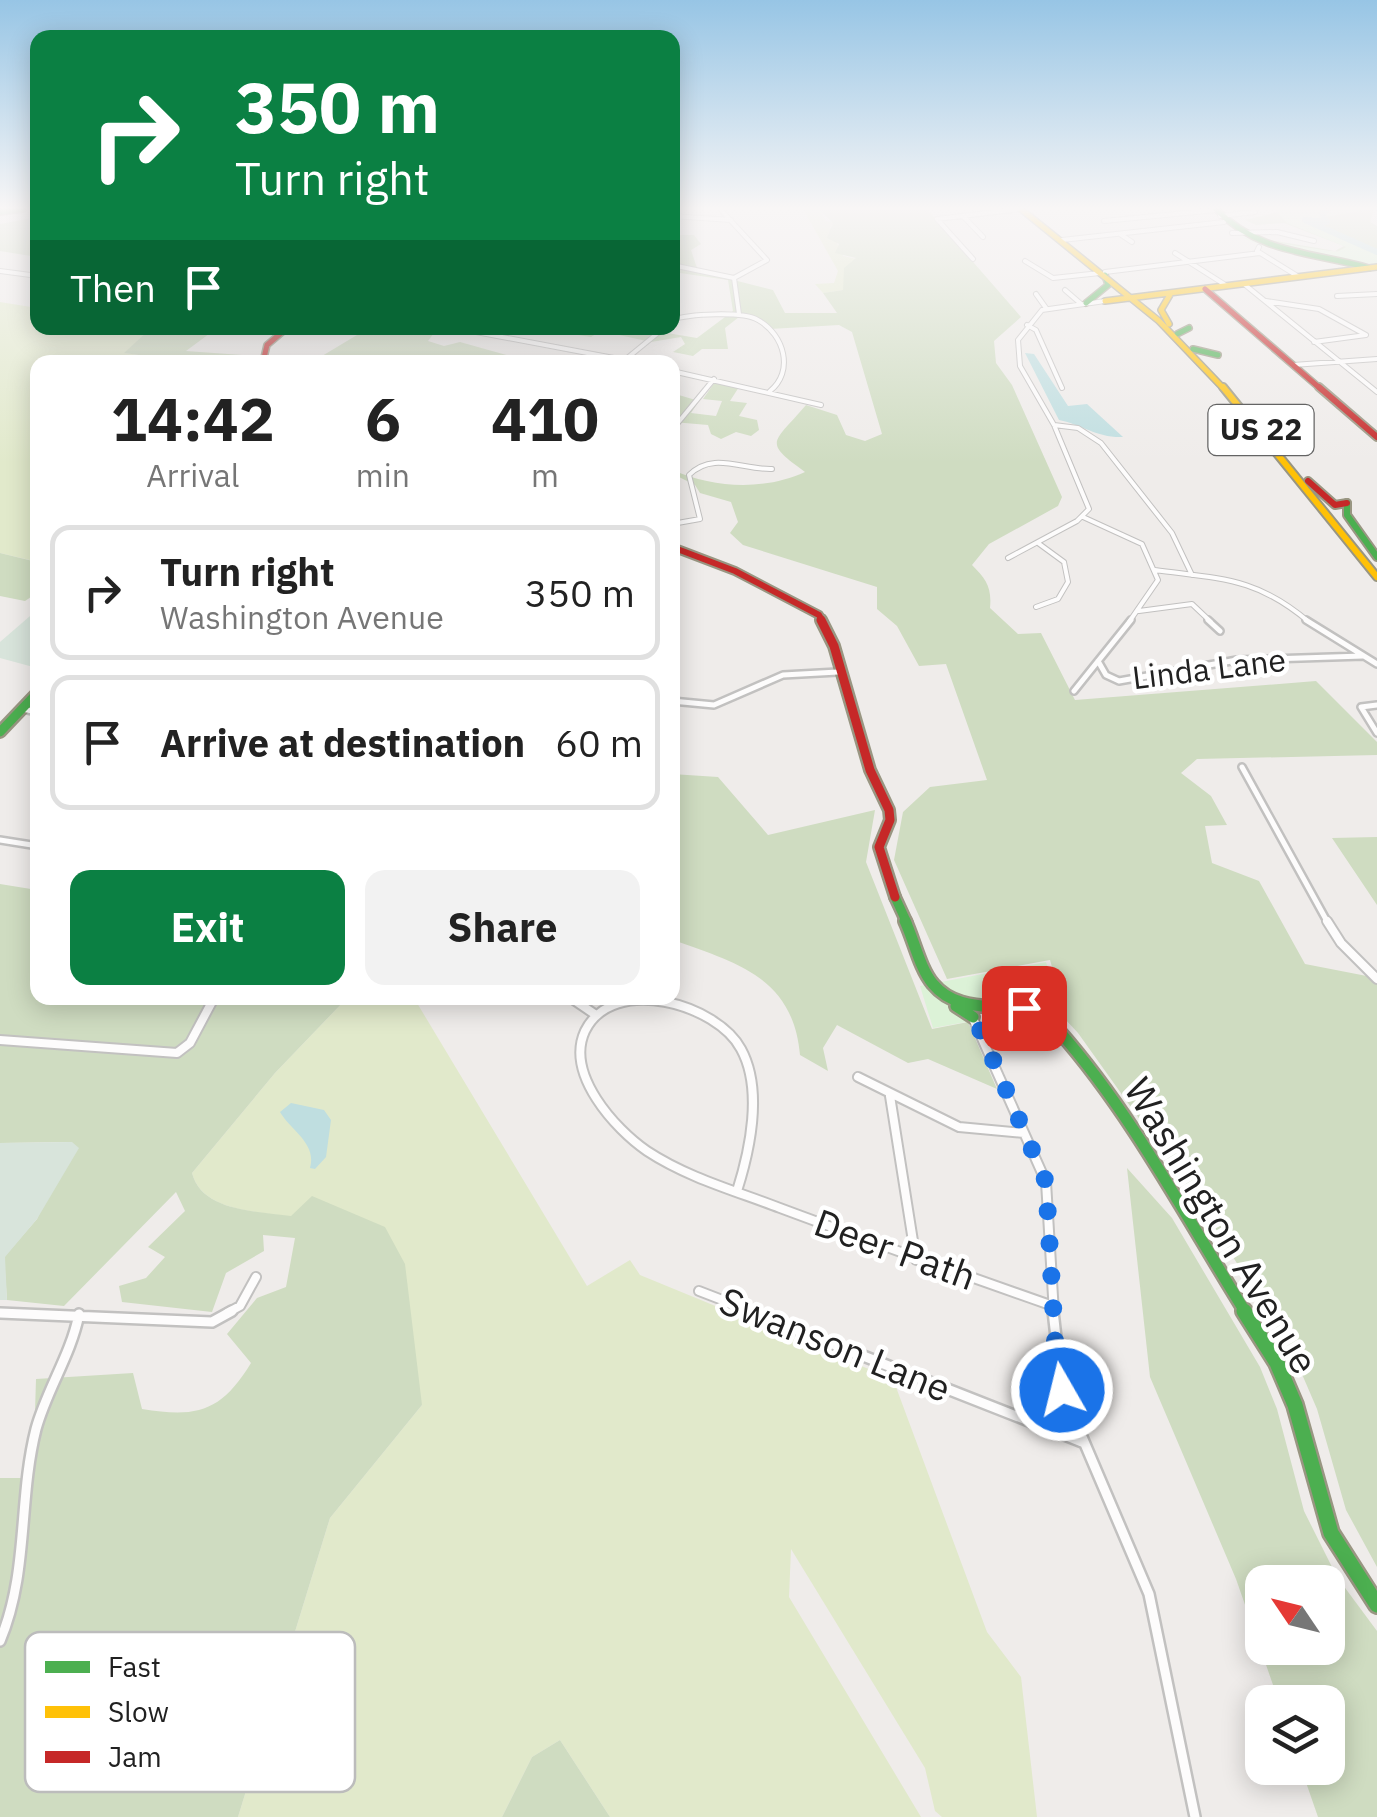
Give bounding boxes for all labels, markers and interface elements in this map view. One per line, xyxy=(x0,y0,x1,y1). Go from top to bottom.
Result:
text: 350 m xyxy=(235,61,440,152)
icon: right xyxy=(70,70,200,200)
text: Turn right xyxy=(235,149,430,207)
icon: arrive xyxy=(176,260,231,315)
text: Then xyxy=(70,263,156,312)
text: 14:42 xyxy=(111,379,275,458)
text: 6 xyxy=(365,379,401,458)
text: 410 xyxy=(491,379,599,458)
road number: US 22 xyxy=(1208,405,1314,455)
text: Arrival xyxy=(146,454,240,496)
text: min xyxy=(356,454,410,496)
text: m xyxy=(531,454,559,496)
text: Turn right xyxy=(160,547,335,596)
icon: right xyxy=(75,565,130,620)
text: 350 m xyxy=(524,568,635,617)
text: Washington Avenue xyxy=(160,596,444,638)
street label: Linda Lane xyxy=(1130,638,1288,698)
icon: arrive xyxy=(75,715,130,770)
text: Arrive at destination xyxy=(160,718,525,767)
text: 60 m xyxy=(555,718,643,767)
button: Exit xyxy=(70,870,345,985)
button: Share xyxy=(365,870,640,985)
pin xyxy=(982,966,1067,1051)
icon: arrive xyxy=(997,981,1052,1036)
street label: Washington Avenue xyxy=(1115,1068,1330,1382)
street label: Deer Path xyxy=(808,1197,983,1300)
street label: Swanson Lane xyxy=(713,1275,958,1412)
position arrow xyxy=(1010,1338,1114,1442)
north arrow xyxy=(1245,1565,1345,1665)
map controls xyxy=(1245,1565,1345,1785)
legend xyxy=(25,1632,355,1792)
text: Fast xyxy=(108,1648,161,1685)
button: layers xyxy=(1245,1685,1345,1785)
text: Slow xyxy=(108,1693,169,1730)
text: Jam xyxy=(108,1738,162,1775)

